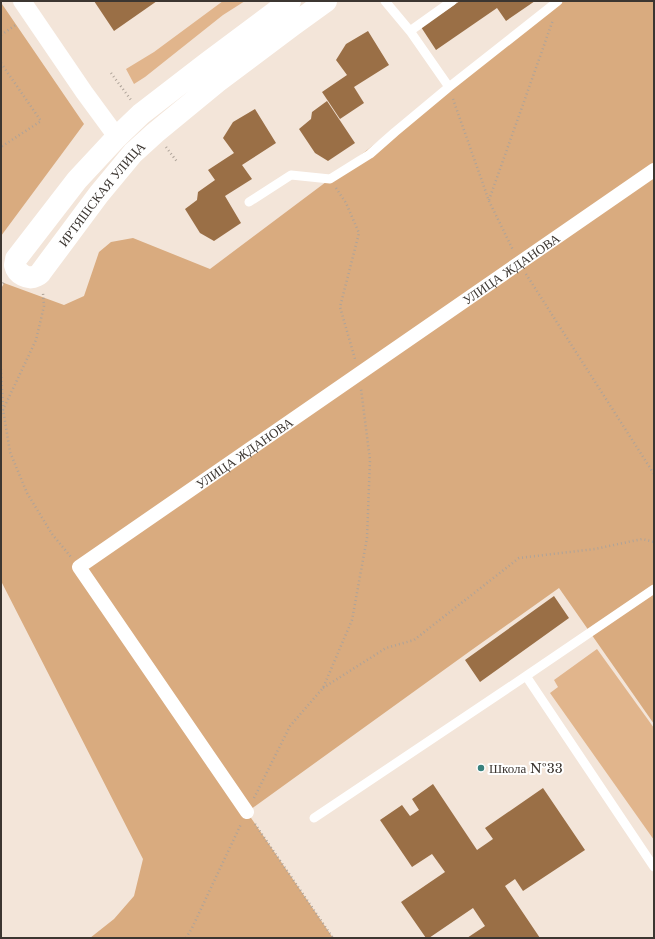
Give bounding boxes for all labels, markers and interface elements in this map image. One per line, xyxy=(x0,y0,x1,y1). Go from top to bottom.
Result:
street label: ИРТЯШСКАЯ УЛИЦА xyxy=(55,138,149,250)
street label: УЛИЦА ЖДАНОВА xyxy=(459,229,564,309)
street label: УЛИЦА ЖДАНОВА xyxy=(193,413,297,493)
place label: Школа №33 xyxy=(489,760,563,777)
marker: Школа №33 xyxy=(476,763,486,773)

